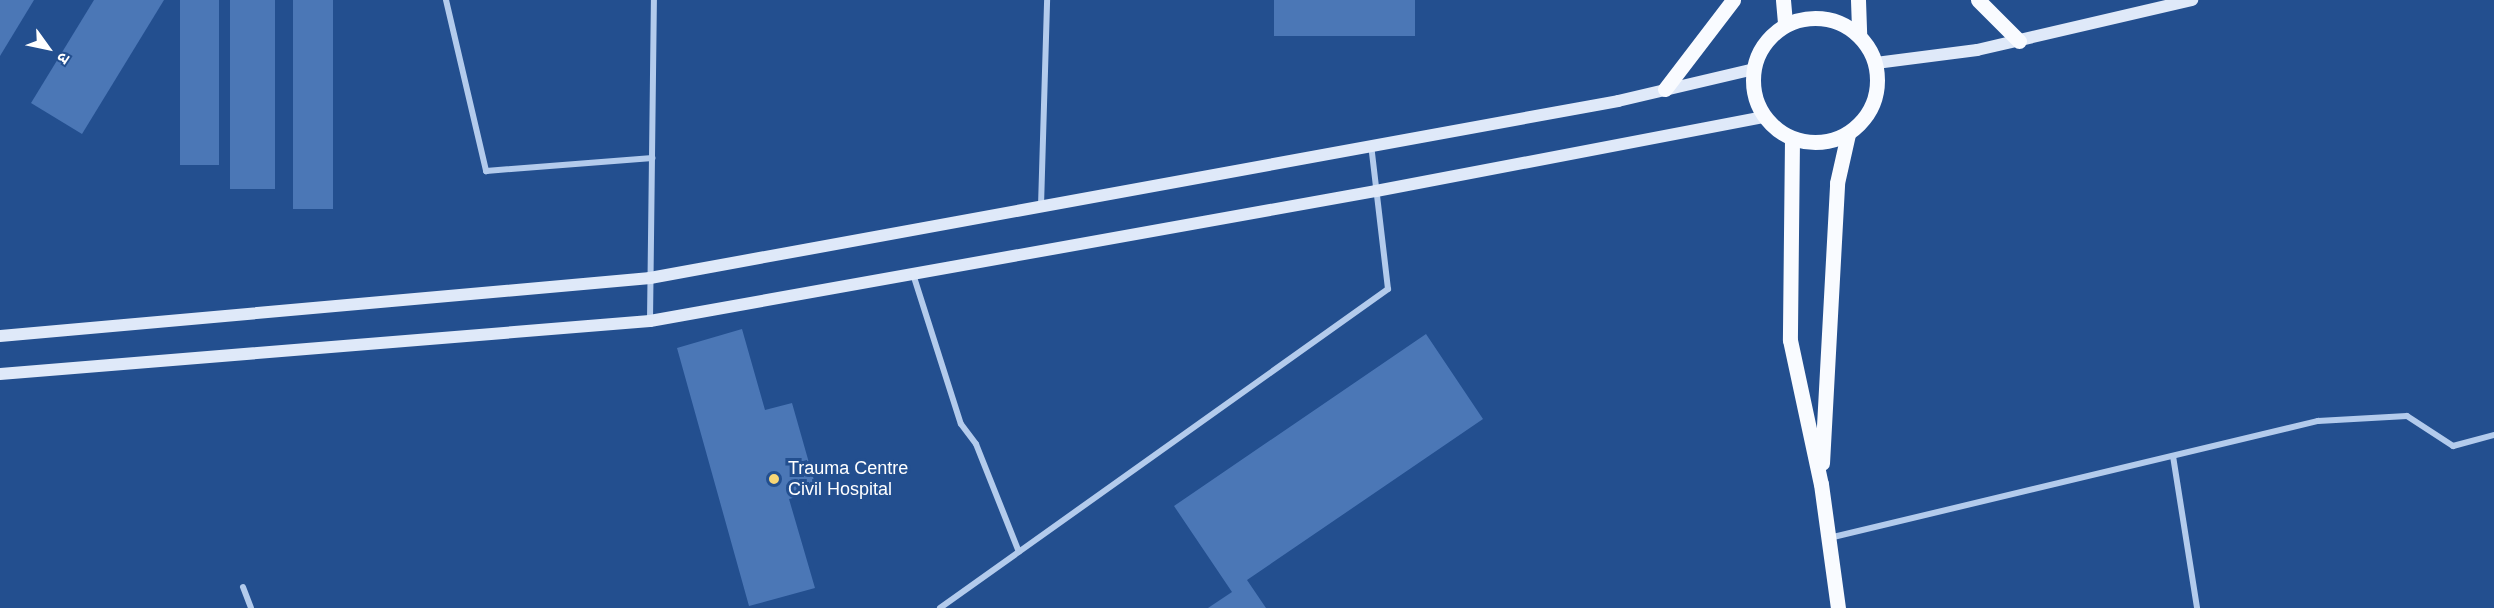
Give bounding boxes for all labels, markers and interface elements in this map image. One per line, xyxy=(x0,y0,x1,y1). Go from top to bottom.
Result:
north arrow xyxy=(18,18,78,78)
text: उ xyxy=(54,50,73,67)
place label: Trauma Centre Civil Hospital xyxy=(788,458,908,500)
marker: Trauma Centre Civil Hospital xyxy=(765,470,783,488)

